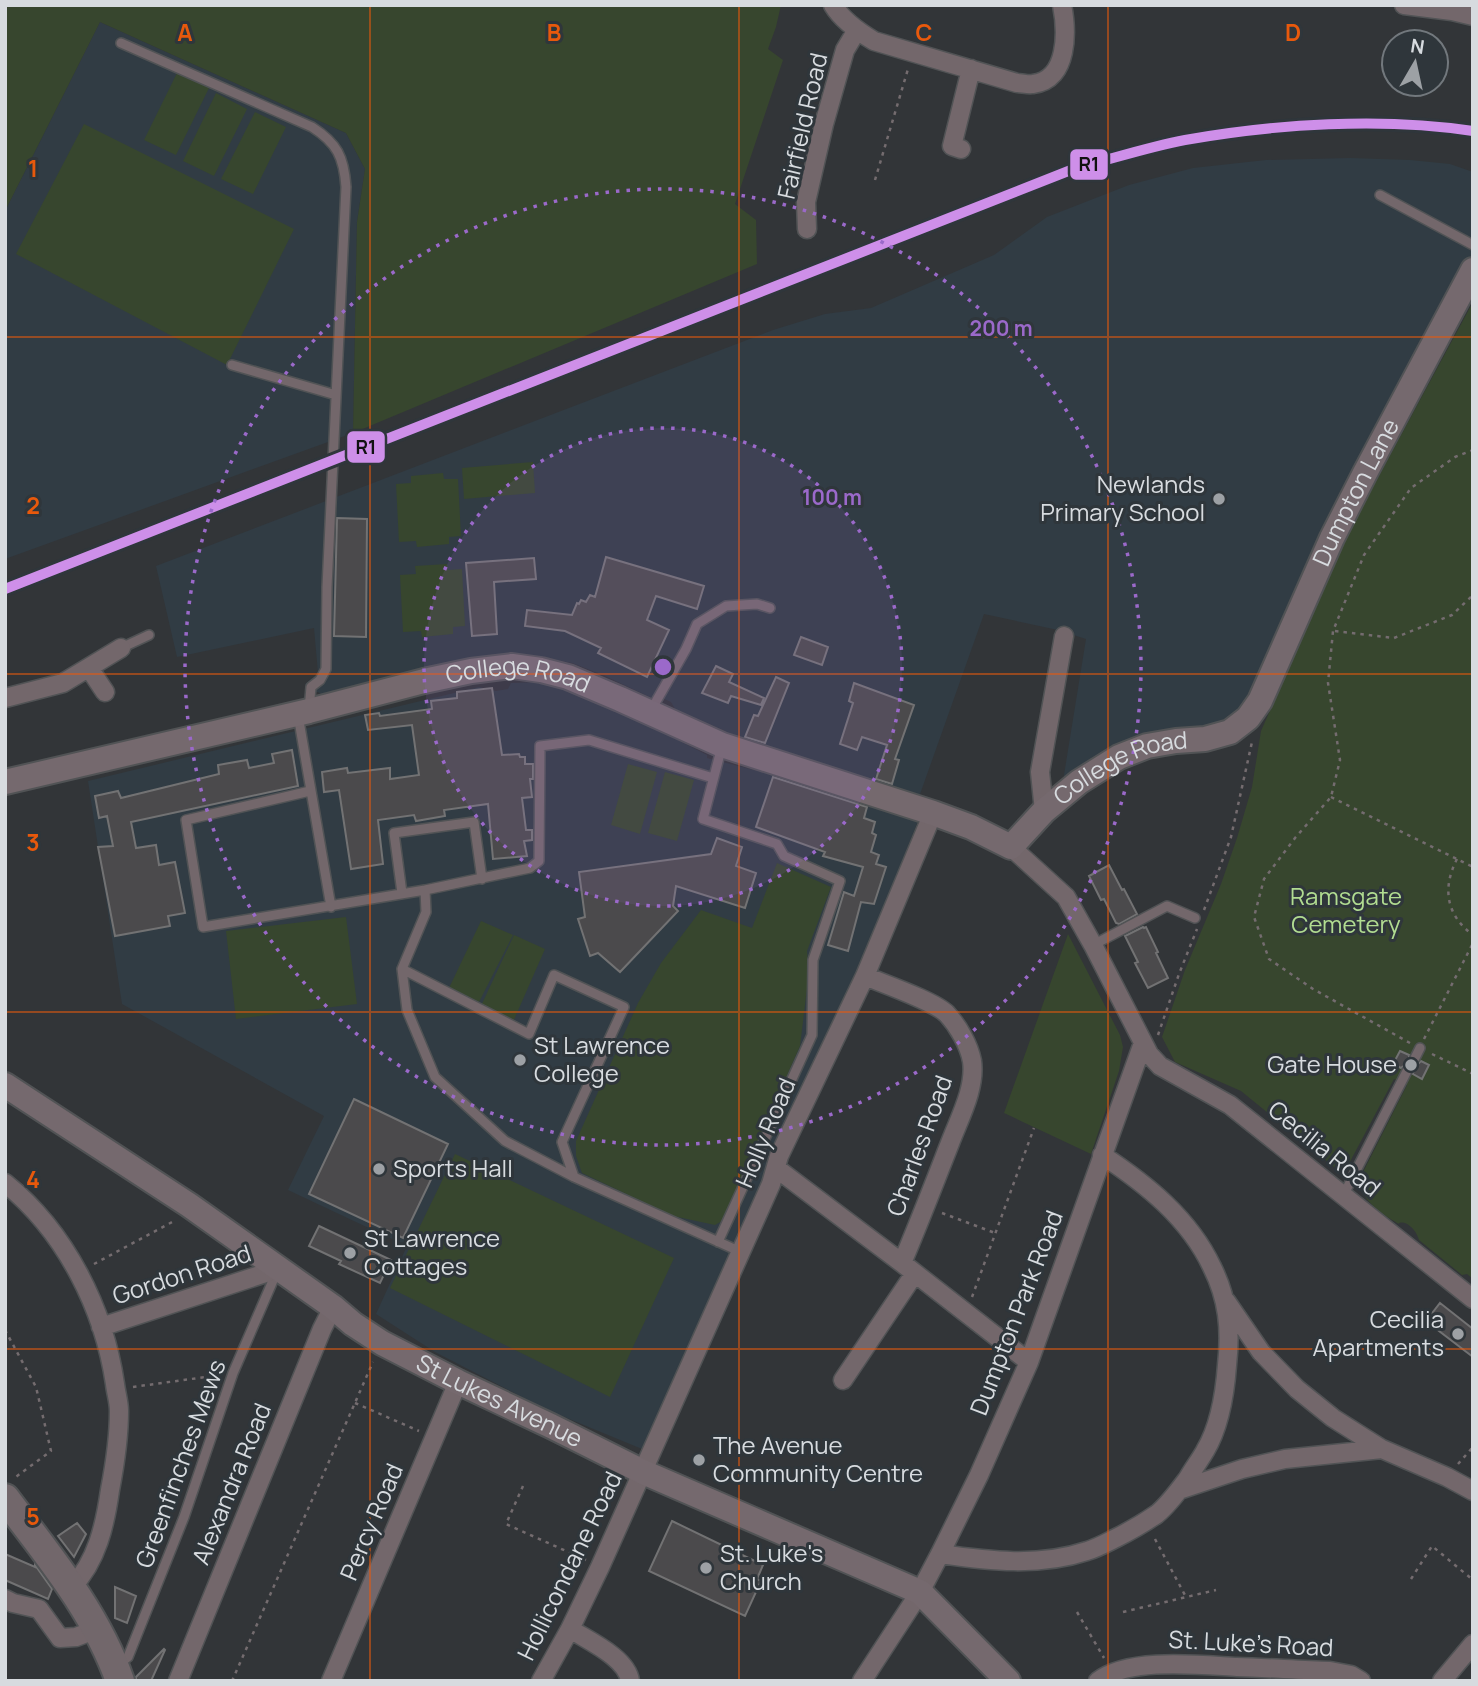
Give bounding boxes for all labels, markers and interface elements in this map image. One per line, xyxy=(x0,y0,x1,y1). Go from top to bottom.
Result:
text: A xyxy=(177,16,193,48)
text: B xyxy=(547,16,561,48)
text: C xyxy=(916,16,933,48)
text: D xyxy=(1285,16,1301,48)
north arrow xyxy=(1380,28,1450,98)
text: N xyxy=(1409,32,1426,60)
street label: Fairfield Road xyxy=(769,49,834,202)
line badge: R1 xyxy=(1069,148,1109,181)
text: R1 xyxy=(1079,151,1099,177)
text: 1 xyxy=(28,152,38,184)
text: 200 m xyxy=(969,314,1033,342)
street label: Dumpton Lane xyxy=(1304,412,1406,571)
line badge: R1 xyxy=(346,430,386,464)
text: R1 xyxy=(356,434,376,460)
place label: Newlands Primary School xyxy=(1040,467,1205,528)
text: 100 m xyxy=(802,483,862,511)
text: 2 xyxy=(26,489,40,521)
marker: Newlands Primary School xyxy=(1211,491,1227,507)
street label: College Road xyxy=(442,648,596,700)
centre of rings xyxy=(651,655,675,679)
street label: College Road xyxy=(1046,722,1189,812)
text: 3 xyxy=(26,826,40,858)
park label: Ramsgate Cemetery xyxy=(1290,879,1402,940)
place label: St Lawrence College xyxy=(534,1028,670,1089)
place label: Gate House xyxy=(1267,1047,1397,1080)
marker: St Lawrence College xyxy=(512,1052,528,1068)
marker: Gate House xyxy=(1403,1057,1419,1073)
street label: Charles Road xyxy=(878,1071,959,1220)
street label: Holly Road xyxy=(727,1072,803,1192)
street label: Cecilia Road xyxy=(1262,1092,1388,1203)
place label: Sports Hall xyxy=(393,1151,513,1184)
marker: Sports Hall xyxy=(371,1161,387,1177)
text: 4 xyxy=(26,1163,40,1195)
street label: Dumpton Park Road xyxy=(961,1205,1070,1420)
place label: St Lawrence Cottages xyxy=(364,1221,500,1282)
street label: Gordon Road xyxy=(108,1236,255,1311)
marker: St Lawrence Cottages xyxy=(342,1245,358,1261)
place label: Cecilia Apartments xyxy=(1313,1302,1444,1363)
marker: Cecilia Apartments xyxy=(1450,1326,1466,1342)
street label: St Lukes Avenue xyxy=(411,1345,589,1454)
street label: Greenfinches Mews xyxy=(127,1355,233,1572)
street label: Alexandra Road xyxy=(183,1398,278,1569)
place label: The Avenue Community Centre xyxy=(713,1428,923,1489)
marker: The Avenue Community Centre xyxy=(691,1452,707,1468)
street label: Percy Road xyxy=(331,1458,410,1585)
street label: Hollicondane Road xyxy=(509,1465,629,1665)
text: 5 xyxy=(26,1500,40,1532)
place label: St. Luke's Church xyxy=(720,1536,823,1597)
marker: St. Luke's Church xyxy=(698,1560,714,1576)
street label: St. Luke's Road xyxy=(1168,1622,1334,1663)

